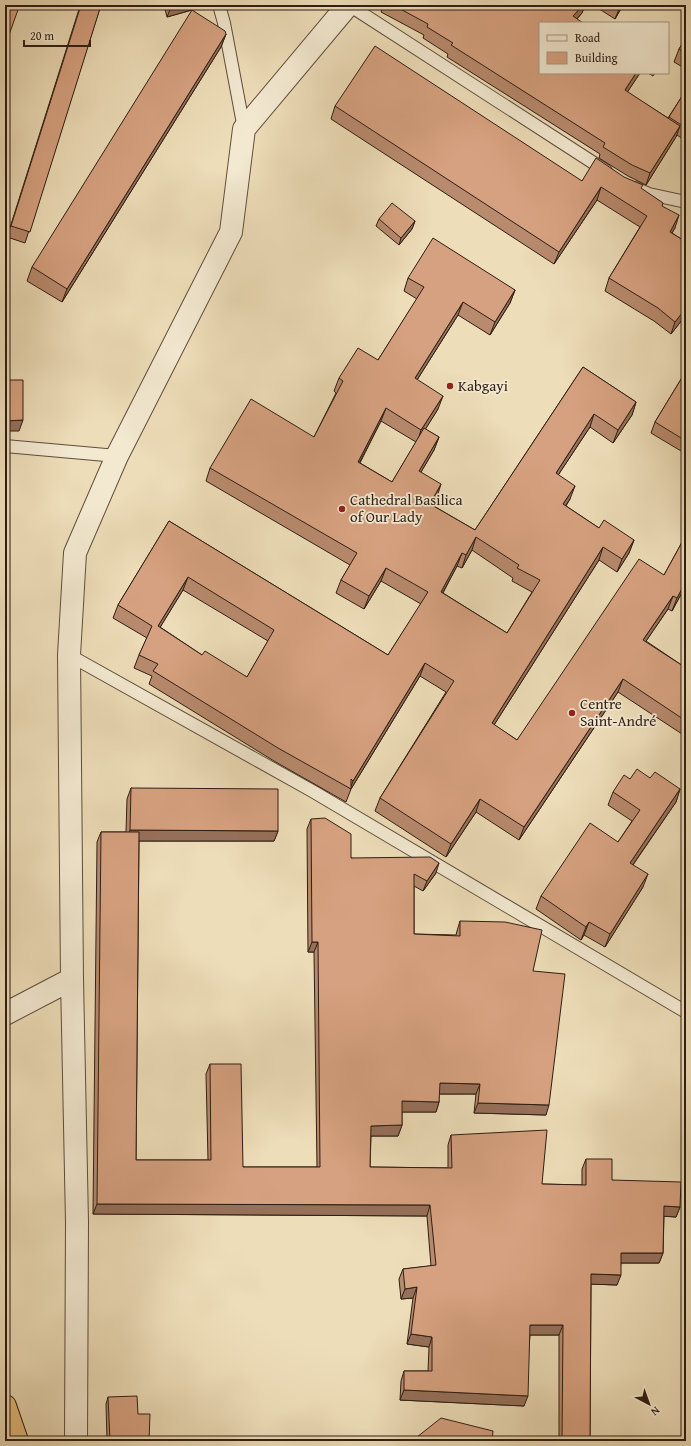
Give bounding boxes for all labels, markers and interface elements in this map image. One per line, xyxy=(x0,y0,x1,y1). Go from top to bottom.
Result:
scale bar xyxy=(24,22,90,48)
legend xyxy=(539,22,669,74)
text: 20 m xyxy=(30,27,54,44)
text: Road xyxy=(575,29,601,46)
text: Building xyxy=(575,49,618,66)
place label: Kabgayi xyxy=(458,375,508,396)
marker: Kabgayi xyxy=(445,381,455,391)
place label: Cathedral Basilica of Our Lady xyxy=(350,489,463,527)
marker: Cathedral Basilica of Our Lady xyxy=(337,504,347,514)
place label: Centre Saint-André xyxy=(580,693,656,731)
marker: Centre Saint-André xyxy=(567,708,577,718)
north arrow xyxy=(629,1384,669,1424)
text: N xyxy=(647,1403,664,1420)

